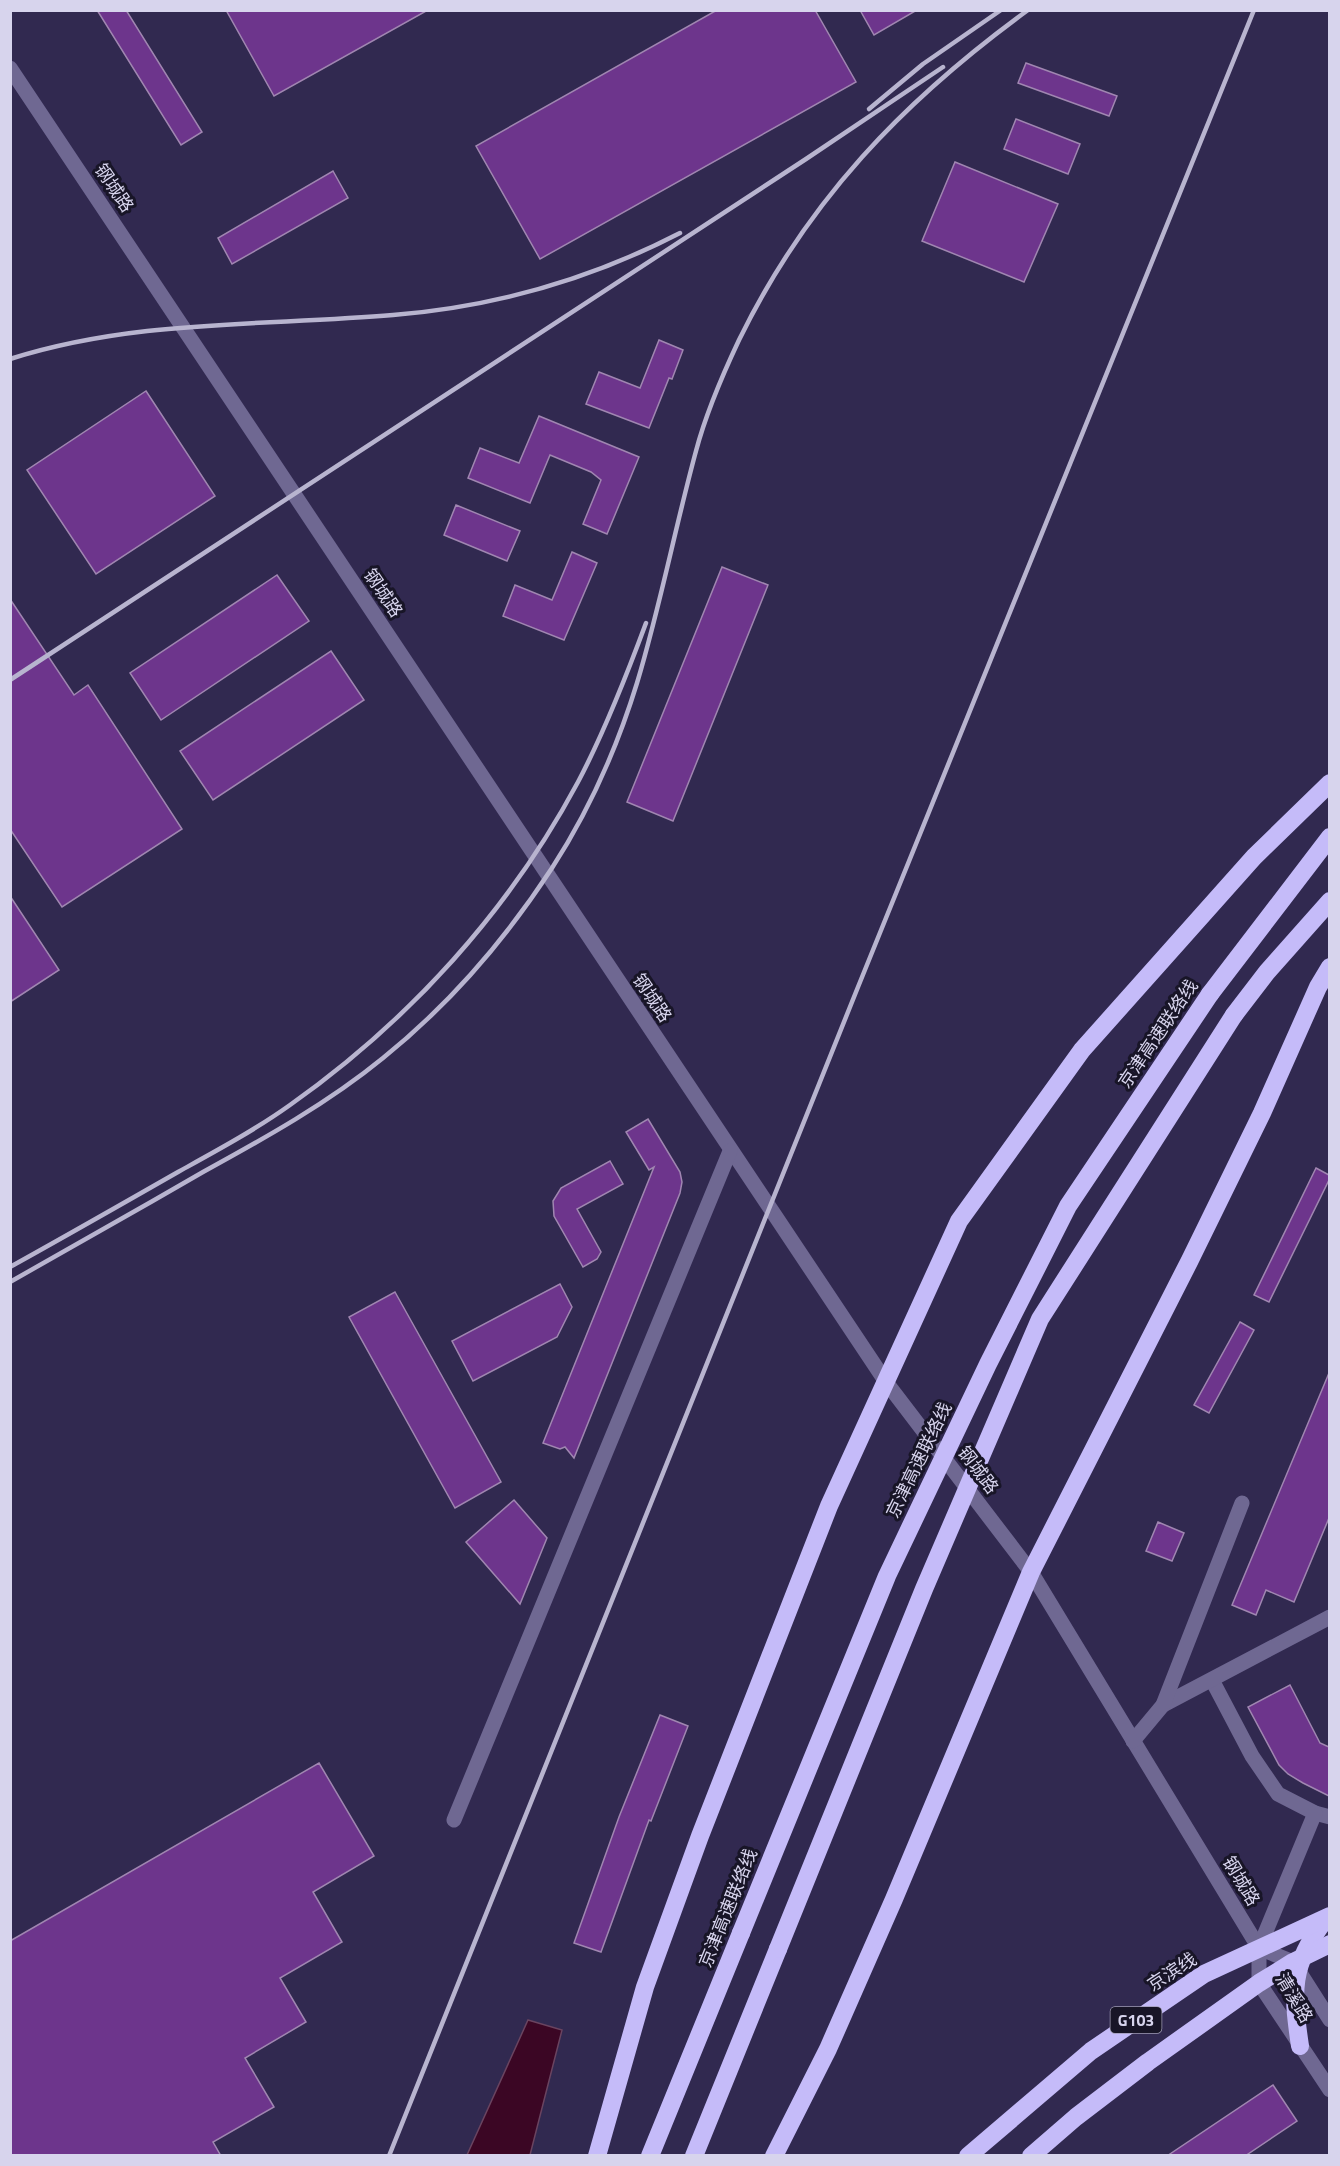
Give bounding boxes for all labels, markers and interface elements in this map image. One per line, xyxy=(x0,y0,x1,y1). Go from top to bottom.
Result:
street label: 钢城路 xyxy=(88,158,141,218)
street label: 钢城路 xyxy=(357,563,410,623)
street label: 钢城路 xyxy=(626,968,679,1028)
street label: 京津高速联络线 xyxy=(1111,974,1204,1093)
street label: 京津高速联络线 xyxy=(879,1397,958,1522)
street label: 钢城路 xyxy=(951,1440,1005,1499)
street label: 京津高速联络线 xyxy=(691,1844,764,1971)
street label: 钢城路 xyxy=(1216,1851,1267,1911)
street label: 京滨线 xyxy=(1142,1946,1202,1998)
street label: 清溪路 xyxy=(1269,1968,1320,2028)
road number: G103 xyxy=(1110,2007,1162,2033)

